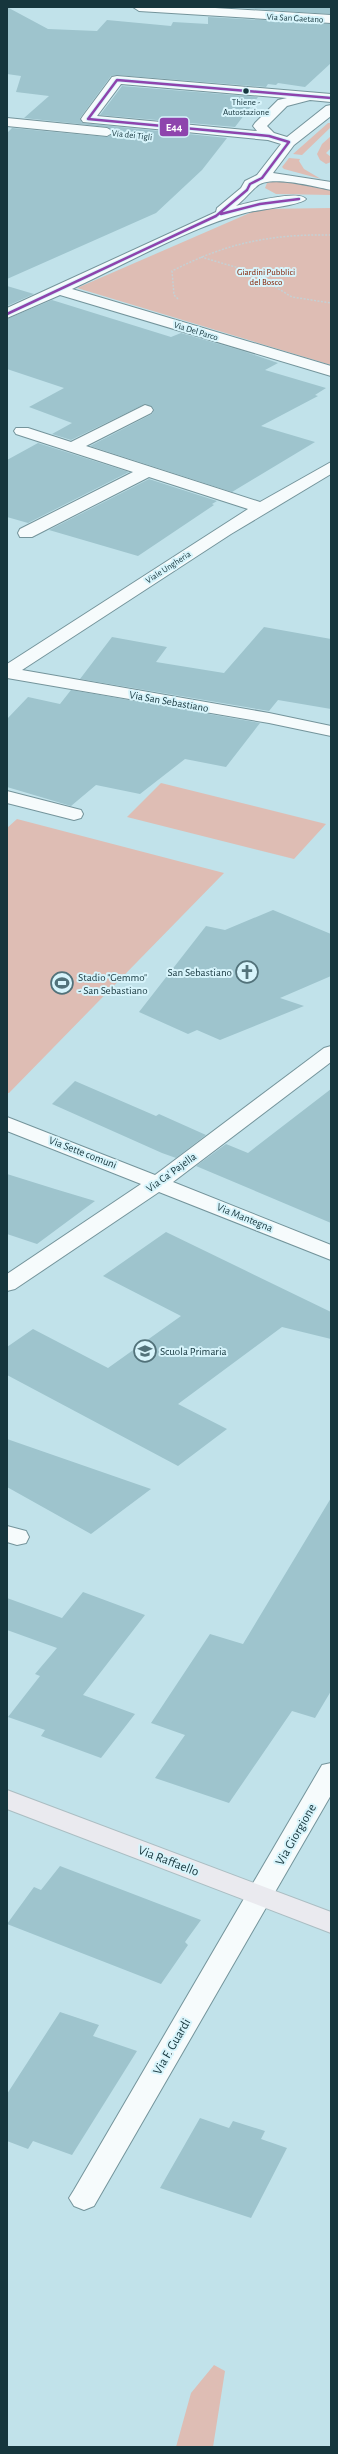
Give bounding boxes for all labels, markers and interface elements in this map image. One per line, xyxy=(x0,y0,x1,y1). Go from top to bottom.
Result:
street label: Via San Gaetano xyxy=(266,13,324,25)
marker: Thiene - Autostazione xyxy=(241,86,251,96)
place label: Thiene - Autostazione xyxy=(223,98,269,117)
line badge: E44 xyxy=(159,117,189,137)
text: E44 xyxy=(166,122,183,133)
street label: Via dei Tigli xyxy=(111,129,153,142)
park label: Giardini Pubblici del Bosco xyxy=(237,268,295,287)
street label: Via Del Parco xyxy=(173,320,220,343)
street label: Viale Ungheria xyxy=(144,550,192,585)
street label: Via San Sebastiano xyxy=(128,689,209,714)
church icon: San Sebastiano xyxy=(234,959,260,985)
place label: San Sebastiano xyxy=(167,967,232,978)
sports icon: Stadio "Gemmo" - San Sebastiano xyxy=(49,970,75,996)
place label: Stadio "Gemmo" - San Sebastiano xyxy=(78,972,148,996)
street label: Via Sette comuni xyxy=(47,1134,118,1170)
street label: Via Ca' Pajella xyxy=(144,1151,198,1194)
street label: Via Mantegna xyxy=(215,1201,274,1234)
school or university icon: Scuola Primaria xyxy=(132,1338,158,1364)
place label: Scuola Primaria xyxy=(160,1346,227,1357)
street label: Via Giorgione xyxy=(274,1802,319,1868)
street label: Via Raffaello xyxy=(136,1844,201,1879)
street label: Via F. Guardi xyxy=(151,2017,193,2077)

